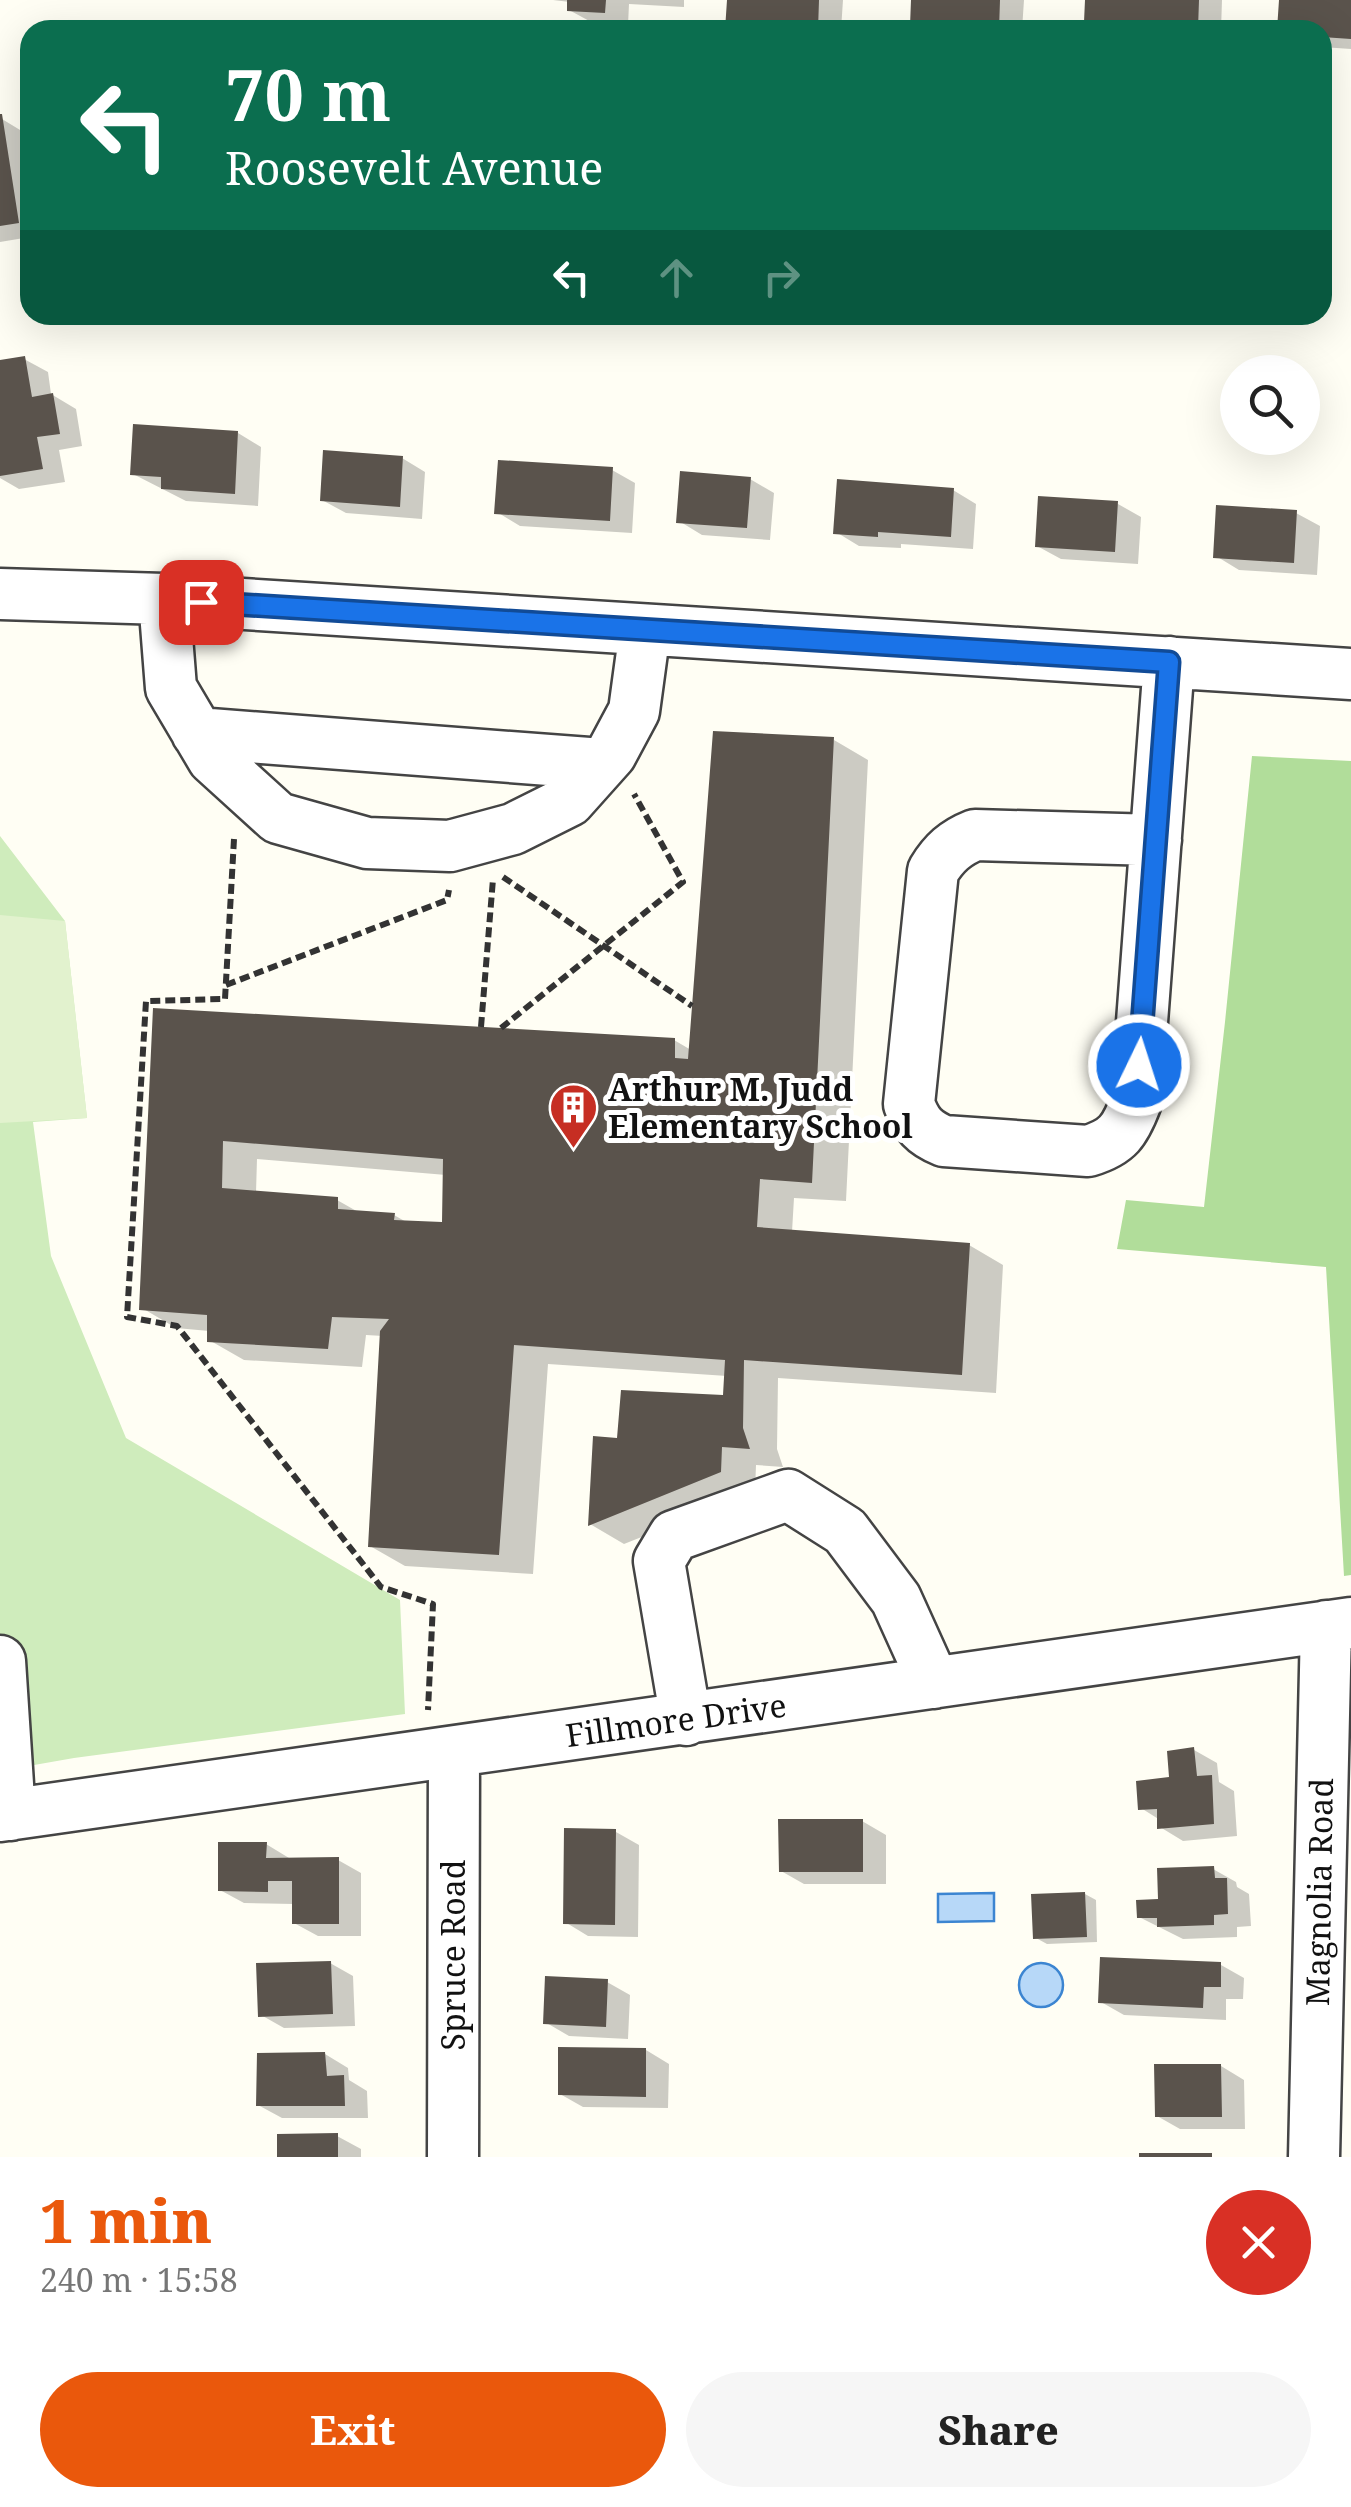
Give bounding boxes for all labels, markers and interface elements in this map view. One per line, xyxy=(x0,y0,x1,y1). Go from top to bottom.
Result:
text: 70 m xyxy=(225,46,391,142)
icon: left xyxy=(60,60,190,190)
text: Roosevelt Avenue xyxy=(225,137,603,198)
icon: left xyxy=(544,250,599,305)
icon: ahead xyxy=(649,250,704,305)
icon: right xyxy=(754,250,809,305)
map controls xyxy=(1220,355,1320,455)
button: search xyxy=(1220,355,1320,455)
pin xyxy=(159,560,244,645)
icon: arrive xyxy=(174,575,229,630)
position arrow xyxy=(1087,1013,1191,1117)
place label: Arthur M. Judd Elementary School xyxy=(608,1067,913,1147)
building icon: Arthur M. Judd Elementary School xyxy=(547,1082,599,1150)
street label: Fillmore Drive xyxy=(563,1683,789,1756)
street label: Magnolia Road xyxy=(1295,1777,1342,2006)
street label: Spruce Road xyxy=(431,1859,474,2050)
text: 1 min xyxy=(40,2179,212,2261)
button: close xyxy=(1206,2190,1311,2295)
text: 240 m · 15:58 xyxy=(40,2258,238,2301)
button: Exit xyxy=(40,2372,666,2487)
button: Share xyxy=(686,2372,1311,2487)

